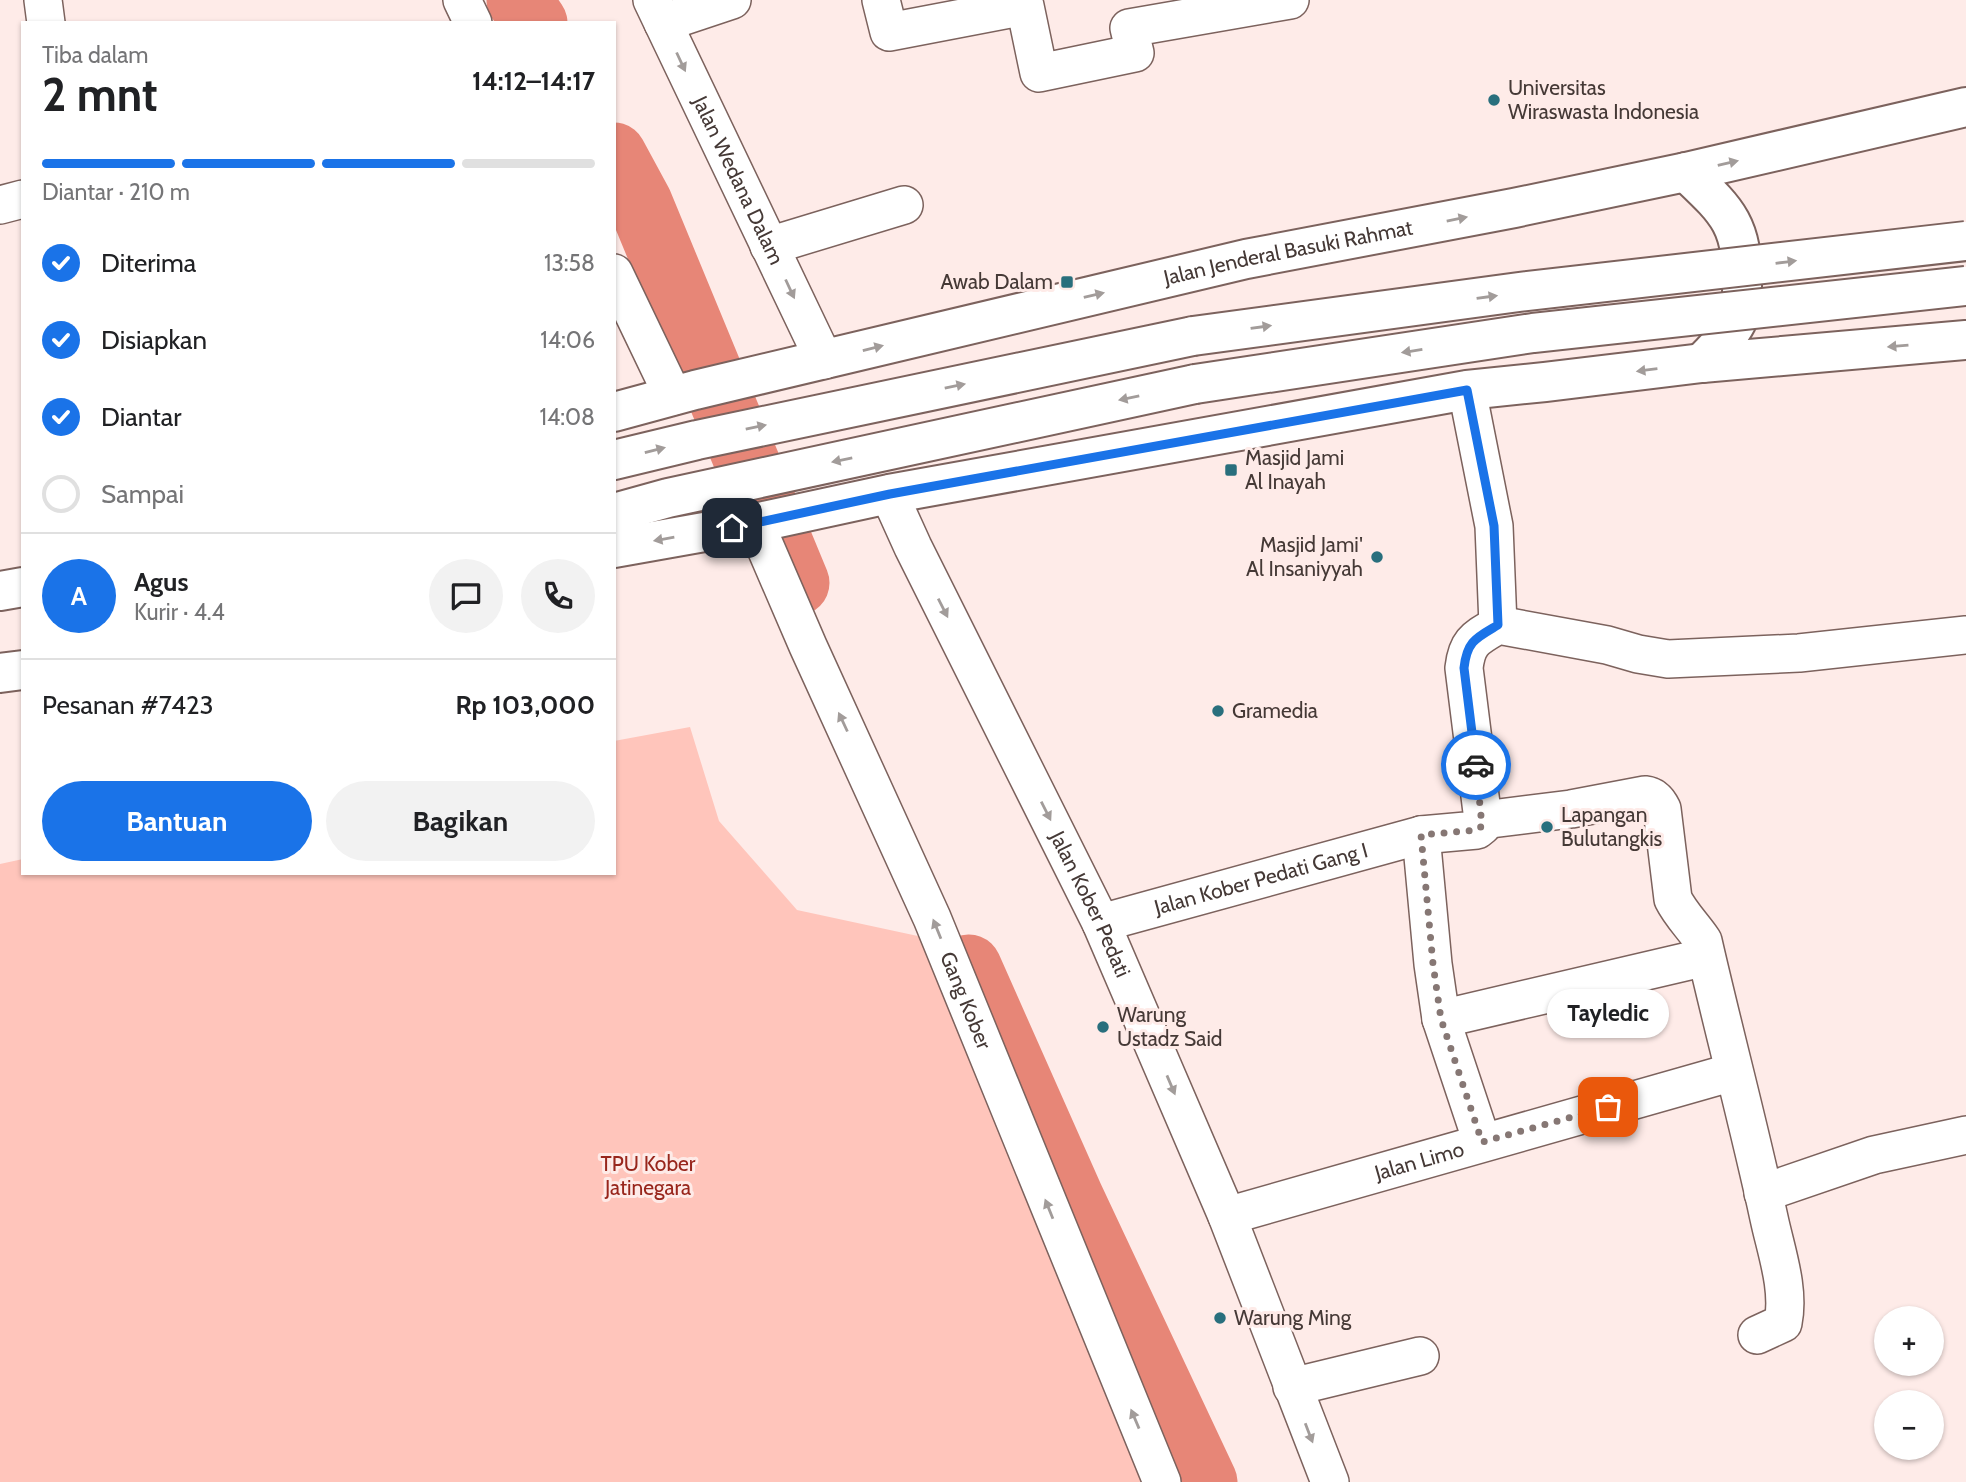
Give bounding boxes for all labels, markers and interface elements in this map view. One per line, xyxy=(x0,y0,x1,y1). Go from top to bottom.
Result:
text: Tiba dalam xyxy=(42,41,148,69)
one-way arrow xyxy=(676,52,687,72)
text: 14:12–14:17 xyxy=(472,65,595,97)
text: 2 mnt xyxy=(42,67,158,123)
place label: Universitas Wiraswasta Indonesia xyxy=(1508,75,1699,124)
street label: Jalan Wedana Dalam xyxy=(687,91,790,268)
marker: Universitas Wiraswasta Indonesia xyxy=(1486,92,1502,108)
one-way arrow xyxy=(1717,157,1739,168)
text: Diantar · 210 m xyxy=(42,178,190,206)
one-way arrow xyxy=(1446,213,1468,224)
street label: Jalan Jenderal Basuki Rahmat xyxy=(1160,215,1415,290)
icon: check xyxy=(42,244,80,282)
text: Diterima xyxy=(101,247,196,279)
text: 13:58 xyxy=(544,249,595,277)
one-way arrow xyxy=(1775,256,1797,267)
place label: Awab Dalam xyxy=(940,269,1053,294)
marker: Awab Dalam xyxy=(1059,274,1075,290)
one-way arrow xyxy=(784,279,796,299)
one-way arrow xyxy=(1083,289,1105,300)
one-way arrow xyxy=(1476,291,1498,302)
icon: check xyxy=(42,321,80,359)
one-way arrow xyxy=(1250,321,1272,332)
text: Disiapkan xyxy=(101,324,207,356)
text: 14:06 xyxy=(540,326,595,354)
one-way arrow xyxy=(1887,341,1909,352)
one-way arrow xyxy=(862,342,884,353)
one-way arrow xyxy=(1401,346,1423,357)
one-way arrow xyxy=(1636,364,1658,375)
one-way arrow xyxy=(944,380,966,391)
one-way arrow xyxy=(1118,393,1140,404)
icon: check xyxy=(42,398,80,436)
text: Diantar xyxy=(101,401,182,433)
text: 14:08 xyxy=(539,403,595,431)
one-way arrow xyxy=(745,422,767,433)
one-way arrow xyxy=(645,444,667,455)
place label: Masjid Jami Al Inayah xyxy=(1245,445,1344,494)
one-way arrow xyxy=(831,455,853,466)
marker: Masjid Jami Al Inayah xyxy=(1223,462,1239,478)
text: Sampai xyxy=(101,478,184,510)
pin xyxy=(702,498,762,558)
icon: home xyxy=(713,509,751,547)
place label: Masjid Jami' Al Insaniyyah xyxy=(1246,532,1363,581)
one-way arrow xyxy=(653,534,675,545)
marker: Masjid Jami' Al Insaniyyah xyxy=(1369,549,1385,565)
button: chat xyxy=(429,559,503,633)
button: phone xyxy=(521,559,595,633)
text: Agus xyxy=(134,566,188,598)
text: A xyxy=(71,580,87,612)
text: Kurir · 4.4 xyxy=(134,598,225,626)
one-way arrow xyxy=(938,598,949,618)
text: Pesanan #7423 xyxy=(42,689,214,721)
text: Rp 103,000 xyxy=(455,689,595,721)
place label: Gramedia xyxy=(1232,698,1318,723)
marker: Gramedia xyxy=(1210,703,1226,719)
one-way arrow xyxy=(837,712,849,732)
courier xyxy=(1441,730,1511,800)
icon: car xyxy=(1457,746,1495,784)
button: Bantuan xyxy=(42,781,312,861)
button: Bagikan xyxy=(326,781,595,861)
one-way arrow xyxy=(1040,801,1051,821)
place label: Lapangan Bulutangkis xyxy=(1561,802,1663,851)
marker: Lapangan Bulutangkis xyxy=(1539,819,1555,835)
street label: Jalan Kober Pedati xyxy=(1045,826,1136,981)
street label: Jalan Kober Pedati Gang I xyxy=(1150,837,1370,920)
one-way arrow xyxy=(931,919,942,940)
street label: Gang Kober xyxy=(935,948,997,1053)
callout: Tayledic xyxy=(1547,988,1669,1037)
text: Tayledic xyxy=(1567,999,1649,1027)
place label: Warung Ustadz Said xyxy=(1117,1002,1223,1051)
marker: Warung Ustadz Said xyxy=(1095,1019,1111,1035)
one-way arrow xyxy=(1165,1074,1176,1095)
pin xyxy=(1578,1077,1638,1137)
icon: bag xyxy=(1589,1088,1627,1126)
street label: Jalan Limo xyxy=(1371,1136,1467,1186)
park label: TPU Kober Jatinegara xyxy=(601,1151,696,1200)
one-way arrow xyxy=(1044,1198,1055,1219)
place label: Warung Ming xyxy=(1234,1305,1352,1330)
map controls xyxy=(1874,1306,1944,1460)
button: + xyxy=(1874,1306,1944,1376)
marker: Warung Ming xyxy=(1212,1310,1228,1326)
button: − xyxy=(1874,1390,1944,1460)
one-way arrow xyxy=(1129,1409,1141,1429)
one-way arrow xyxy=(1304,1422,1315,1443)

